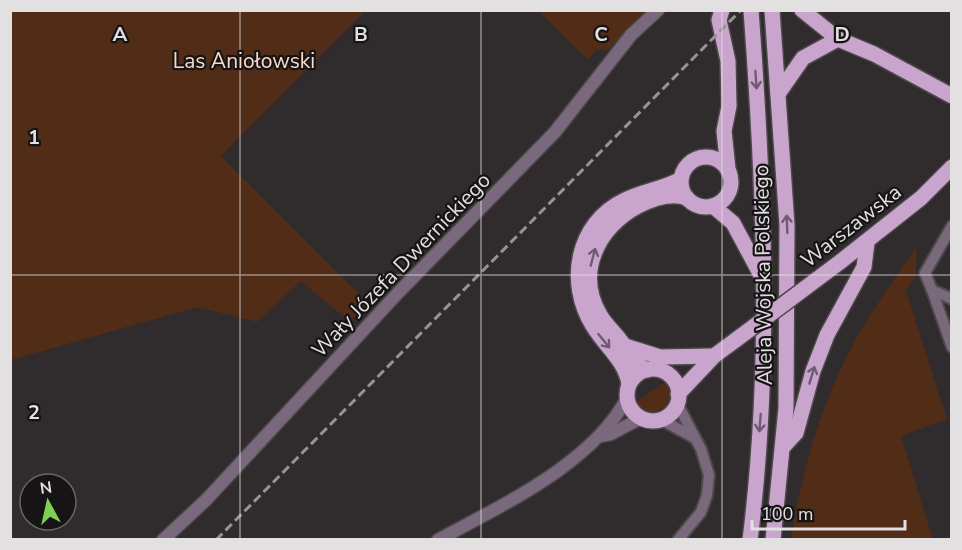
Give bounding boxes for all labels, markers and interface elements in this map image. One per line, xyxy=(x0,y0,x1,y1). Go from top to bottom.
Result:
text: A xyxy=(113,21,128,48)
text: B xyxy=(354,21,368,48)
text: C xyxy=(594,21,608,48)
text: D xyxy=(834,21,850,48)
park label: Las Aniołowski xyxy=(173,47,315,75)
one-way arrow xyxy=(750,69,761,89)
text: 1 xyxy=(28,124,40,151)
street label: Aleja Wojska Polskiego xyxy=(747,164,779,386)
street label: Wały Józefa Dwernickiego xyxy=(305,167,497,363)
street label: Warszawska xyxy=(795,178,907,274)
one-way arrow xyxy=(781,215,792,235)
one-way arrow xyxy=(588,248,600,267)
one-way arrow xyxy=(598,333,611,349)
one-way arrow xyxy=(807,366,818,385)
text: 2 xyxy=(28,399,40,426)
one-way arrow xyxy=(754,412,765,432)
north arrow xyxy=(18,472,78,532)
text: N xyxy=(39,476,54,500)
scale bar xyxy=(752,493,905,531)
text: 100 m xyxy=(761,502,813,526)

